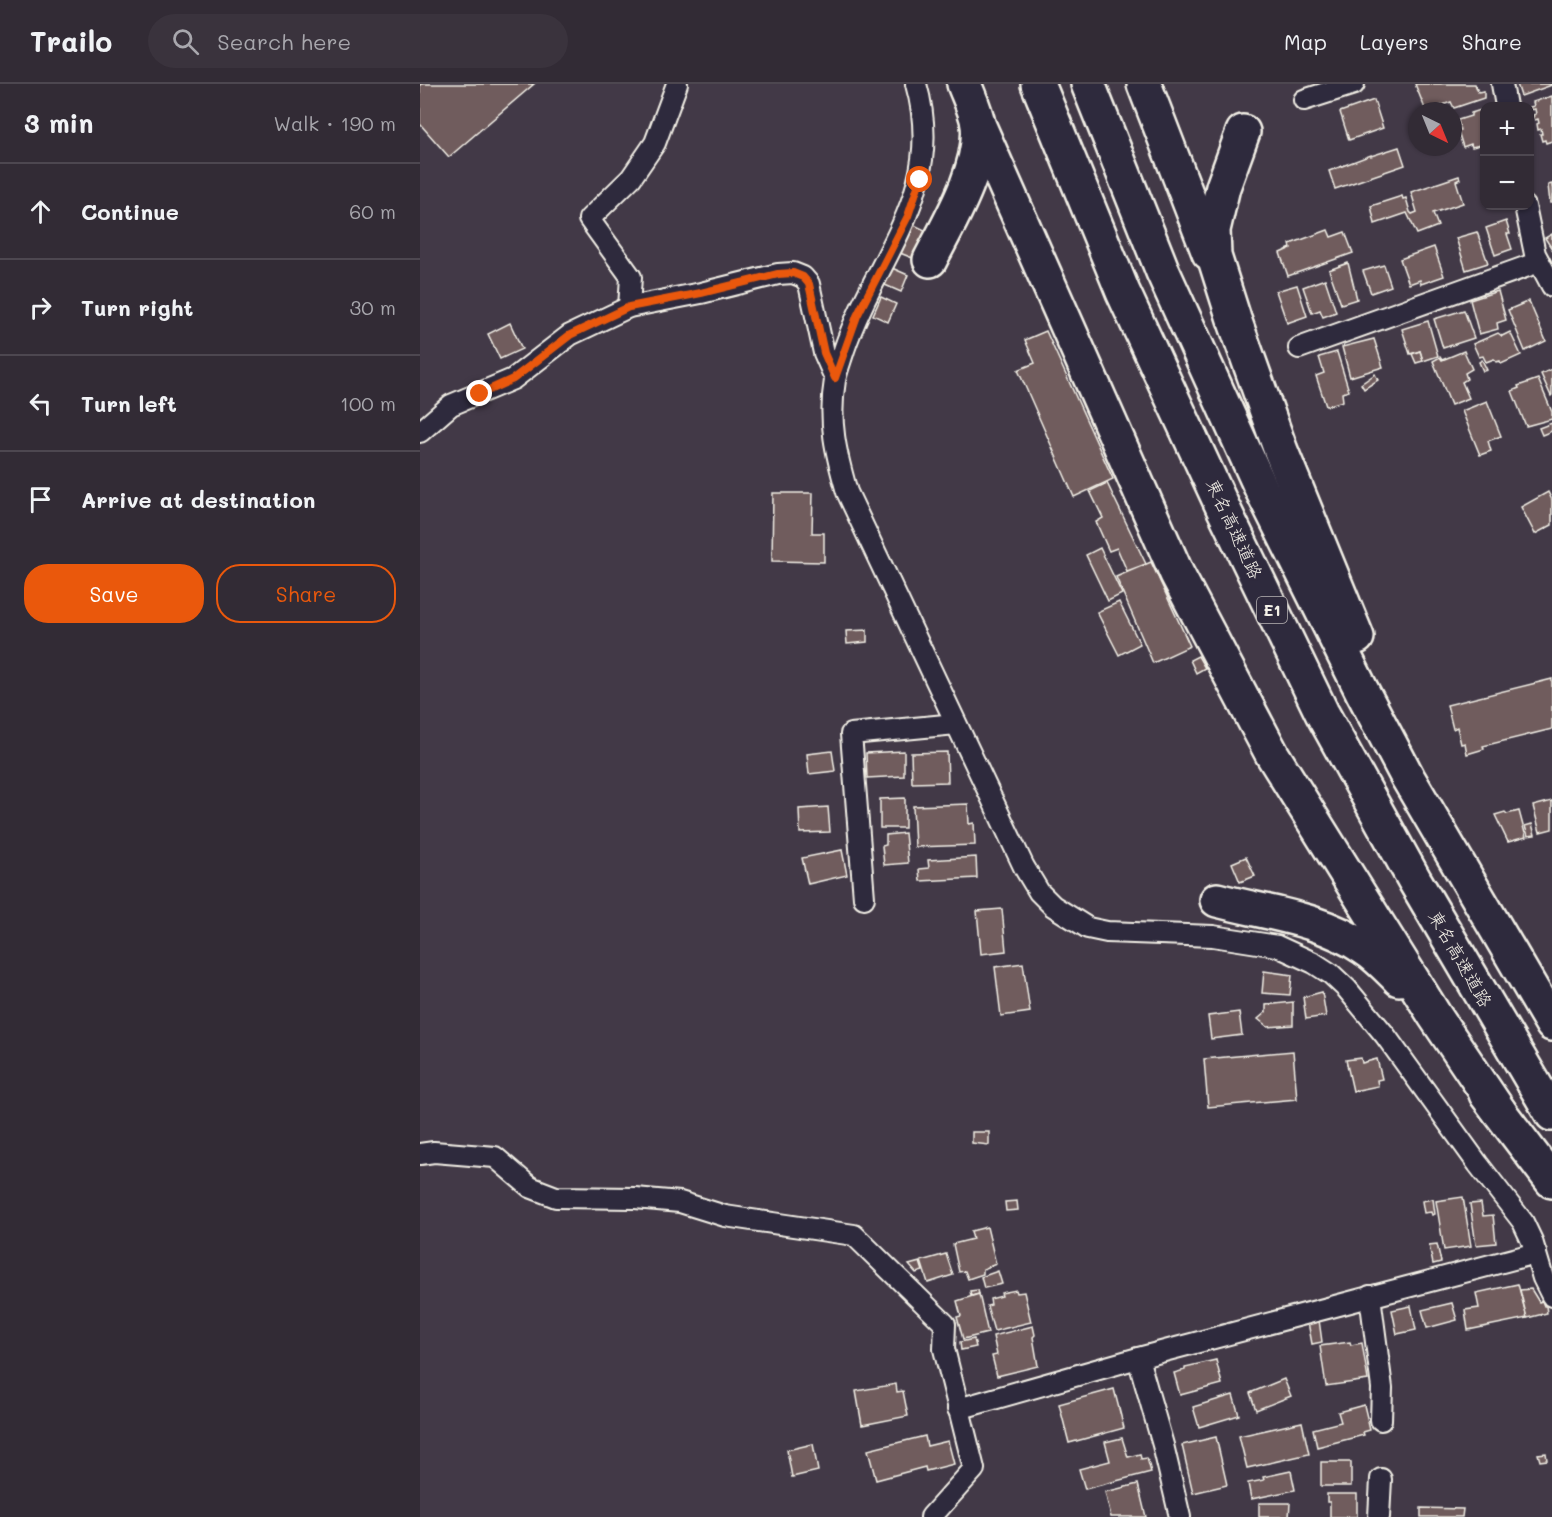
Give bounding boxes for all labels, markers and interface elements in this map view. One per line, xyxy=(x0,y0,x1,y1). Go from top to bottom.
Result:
search box xyxy=(148,14,568,68)
text: Trailo xyxy=(30,23,112,59)
icon: search xyxy=(169,25,202,58)
text: Search here xyxy=(217,27,351,56)
text: Map xyxy=(1284,28,1327,55)
text: Layers xyxy=(1360,28,1429,55)
text: Share xyxy=(1462,28,1522,55)
north arrow xyxy=(1408,102,1462,156)
map controls xyxy=(1480,102,1534,210)
button: + xyxy=(1480,102,1534,156)
text: 3 min xyxy=(24,106,93,140)
text: Walk · 190 m xyxy=(273,110,396,136)
button: − xyxy=(1480,156,1534,210)
route start xyxy=(906,166,932,192)
icon: ahead xyxy=(24,195,57,228)
text: Continue xyxy=(81,197,179,226)
text: 60 m xyxy=(349,198,396,224)
icon: right xyxy=(24,291,57,324)
text: Turn right xyxy=(81,293,193,322)
text: 30 m xyxy=(350,294,396,320)
route end xyxy=(466,380,492,406)
icon: left xyxy=(24,387,57,420)
text: Turn left xyxy=(81,389,177,418)
text: 100 m xyxy=(340,390,396,416)
street label: 東名高速道路 xyxy=(1201,475,1269,583)
icon: arrive xyxy=(24,483,57,516)
text: Arrive at destination xyxy=(81,485,316,514)
button: Save xyxy=(24,564,204,623)
button: Share xyxy=(216,564,396,623)
road number: E1 xyxy=(1257,597,1287,623)
street label: 東名高速道路 xyxy=(1423,906,1498,1011)

